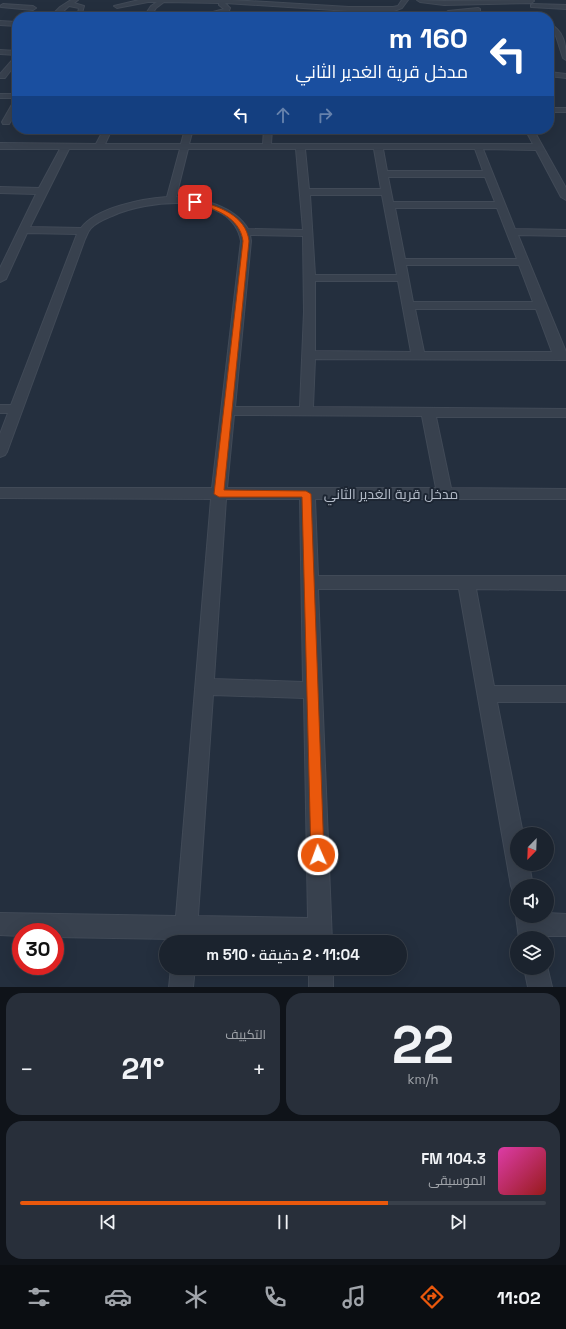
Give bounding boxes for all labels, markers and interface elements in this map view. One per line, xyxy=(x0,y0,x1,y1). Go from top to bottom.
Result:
text: 160 m xyxy=(389,20,468,56)
icon: left xyxy=(482,28,534,80)
text: مدخل قرية الغدير الثاني xyxy=(295,60,468,83)
icon: left xyxy=(230,104,252,126)
icon: ahead xyxy=(272,104,294,126)
icon: right xyxy=(314,104,336,126)
pin xyxy=(178,185,212,219)
icon: arrive xyxy=(184,191,206,213)
street label: مدخل قرية الغدير الثاني xyxy=(324,485,458,506)
north arrow xyxy=(510,827,554,871)
map controls xyxy=(510,827,554,975)
position arrow xyxy=(297,834,339,876)
button: sound xyxy=(510,879,554,923)
speed limit sign: 30 xyxy=(12,923,64,975)
button: layers xyxy=(510,931,554,975)
text: 11:04 · 2 دقيقة · 510 m xyxy=(206,945,360,964)
text: 22 xyxy=(392,1012,454,1078)
text: التكييف xyxy=(225,1026,266,1043)
text: 21° xyxy=(121,1049,165,1088)
text: − xyxy=(20,1055,34,1083)
text: + xyxy=(252,1055,266,1083)
text: km/h xyxy=(408,1071,438,1088)
text: 104.3 FM xyxy=(421,1149,486,1168)
text: الموسيقى xyxy=(428,1172,486,1189)
icon: previous xyxy=(97,1211,119,1233)
icon: pause xyxy=(272,1211,294,1233)
icon: next xyxy=(447,1211,469,1233)
icon: filters xyxy=(25,1283,53,1311)
icon: car xyxy=(104,1283,132,1311)
icon: climate xyxy=(182,1283,210,1311)
icon: phone xyxy=(261,1283,289,1311)
icon: music xyxy=(340,1283,368,1311)
icon: directions xyxy=(418,1283,446,1311)
text: 11:02 xyxy=(497,1286,541,1309)

